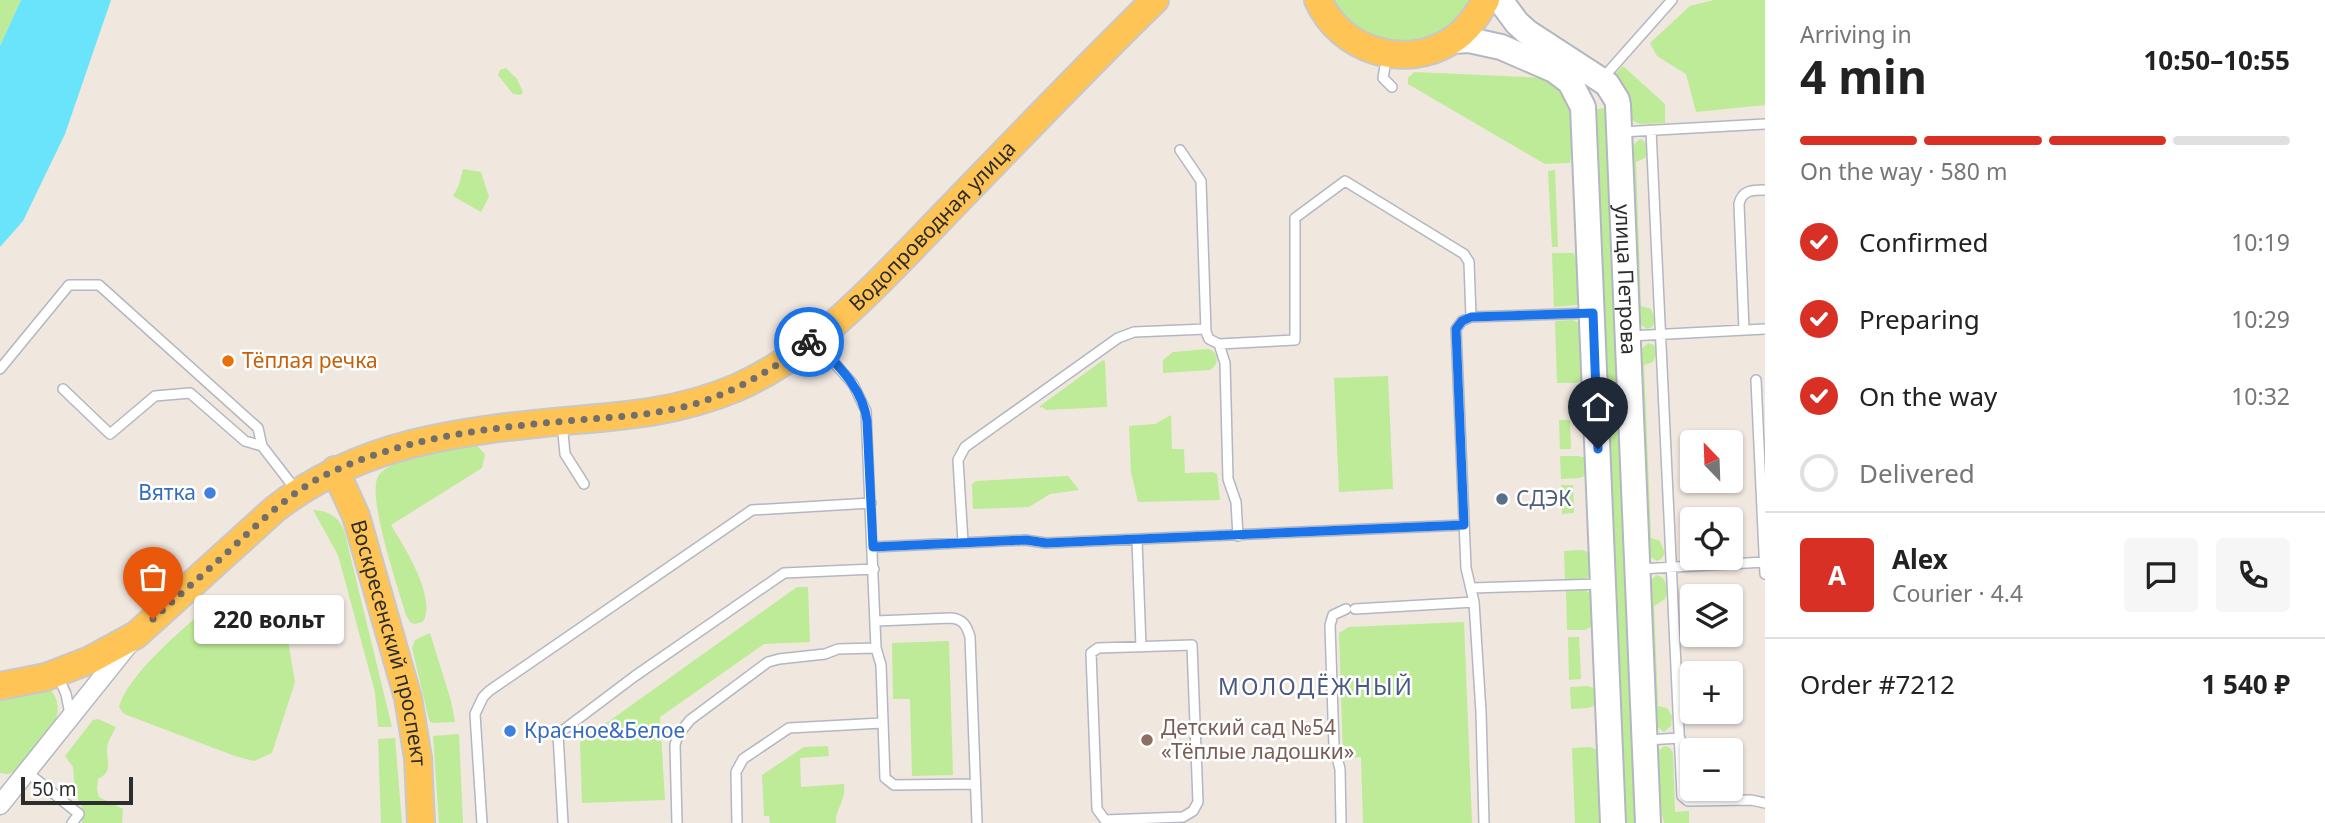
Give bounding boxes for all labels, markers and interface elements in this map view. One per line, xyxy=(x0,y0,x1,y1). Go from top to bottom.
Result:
text: Arriving in xyxy=(1800,18,1912,50)
text: 10:50–10:55 xyxy=(2143,42,2290,78)
text: 4 min xyxy=(1800,45,1927,107)
street label: Водопроводная улица xyxy=(842,134,1021,317)
text: On the way · 580 m xyxy=(1800,155,2007,187)
street label: улица Петрова xyxy=(1609,204,1643,355)
icon: check xyxy=(1800,223,1838,261)
text: Confirmed xyxy=(1859,224,1989,260)
text: 10:19 xyxy=(2231,226,2290,258)
icon: check xyxy=(1800,300,1838,338)
text: Preparing xyxy=(1859,301,1980,337)
text: 10:29 xyxy=(2231,303,2290,335)
courier xyxy=(774,307,844,377)
icon: bike xyxy=(790,323,828,361)
place label: Тёплая речка xyxy=(242,346,378,374)
marker: Тёплая речка xyxy=(220,353,236,369)
pin xyxy=(1568,377,1628,449)
icon: check xyxy=(1800,377,1838,415)
text: On the way xyxy=(1859,378,1997,414)
text: 10:32 xyxy=(2231,380,2290,412)
icon: home xyxy=(1579,388,1617,426)
north arrow xyxy=(1680,430,1743,494)
map controls xyxy=(1680,430,1743,801)
text: Delivered xyxy=(1859,455,1975,491)
place label: Вятка xyxy=(138,478,196,506)
place label: СДЭК xyxy=(1516,484,1571,512)
marker: Вятка xyxy=(202,485,218,501)
marker: СДЭК xyxy=(1494,491,1510,507)
button: locate xyxy=(1680,507,1743,570)
street label: Воскресенский проспект xyxy=(345,516,433,767)
button: chat xyxy=(2124,538,2198,612)
button: phone xyxy=(2216,538,2290,612)
text: Alex xyxy=(1892,541,1948,577)
pin xyxy=(123,547,183,619)
text: A xyxy=(1828,557,1846,593)
icon: bag xyxy=(134,558,172,596)
text: Courier · 4.4 xyxy=(1892,577,2023,609)
button: layers xyxy=(1680,584,1743,647)
callout: 220 вольт xyxy=(195,594,346,644)
text: 220 вольт xyxy=(213,603,325,635)
button: + xyxy=(1680,661,1743,724)
text: Order #7212 xyxy=(1800,666,1955,702)
text: 1 540 ₽ xyxy=(2201,666,2290,702)
district label: МОЛОДЁЖНЫЙ xyxy=(1218,670,1414,702)
place label: Детский сад №54 «Тёплые ладошки» xyxy=(1161,713,1354,765)
place label: Красное&Белое xyxy=(524,716,685,744)
marker: Красное&Белое xyxy=(502,723,518,739)
marker: Детский сад №54 «Тёплые ладошки» xyxy=(1139,732,1155,748)
button: − xyxy=(1680,738,1743,801)
scale bar xyxy=(21,774,133,806)
text: 50 m xyxy=(32,776,76,802)

